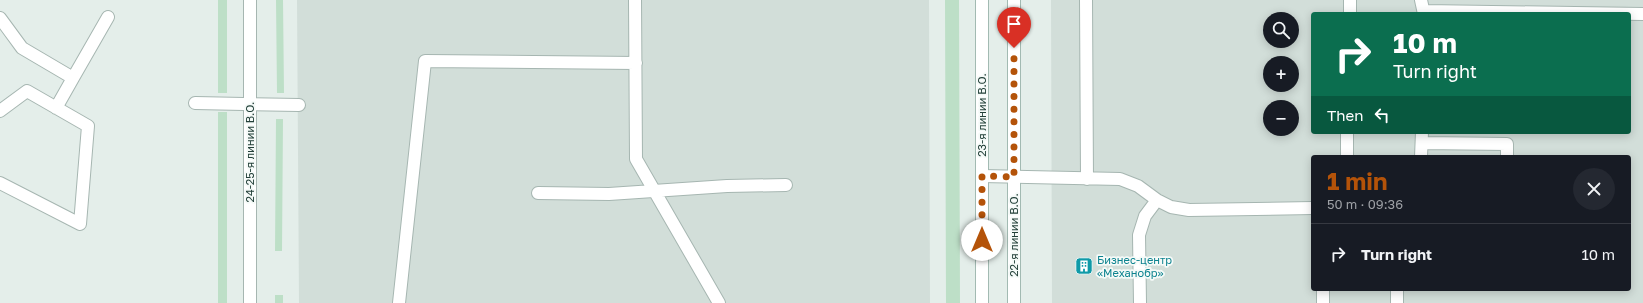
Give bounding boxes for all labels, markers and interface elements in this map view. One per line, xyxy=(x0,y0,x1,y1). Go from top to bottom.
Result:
pin xyxy=(997,7.0,1031,48)
map controls xyxy=(1263,12,1299,136)
button: search xyxy=(1263,12,1299,48)
icon: arrive xyxy=(1003,13,1025,35)
text: 10 m xyxy=(1393,26,1457,59)
icon: right xyxy=(1327,28,1379,80)
button: + xyxy=(1263,56,1299,92)
text: Turn right xyxy=(1393,60,1477,82)
street label: 23-я линии В.О. xyxy=(975,73,988,157)
button: − xyxy=(1263,100,1299,136)
street label: 24-25-я линии В.О. xyxy=(243,102,256,202)
icon: left xyxy=(1371,104,1393,126)
text: Then xyxy=(1327,106,1363,124)
text: 1 min xyxy=(1327,166,1387,195)
button: close xyxy=(1573,168,1615,210)
street label: 22-я линии В.О. xyxy=(1007,193,1020,277)
text: 50 m · 09:36 xyxy=(1327,196,1403,212)
position arrow xyxy=(961,219,1003,261)
icon: right xyxy=(1327,243,1349,265)
text: Turn right xyxy=(1361,245,1432,263)
text: 10 m xyxy=(1581,245,1615,263)
place label: Бизнес-центр «Механобр» xyxy=(1097,253,1172,279)
building icon: Бизнес-центр «Механобр» xyxy=(1074,256,1094,276)

